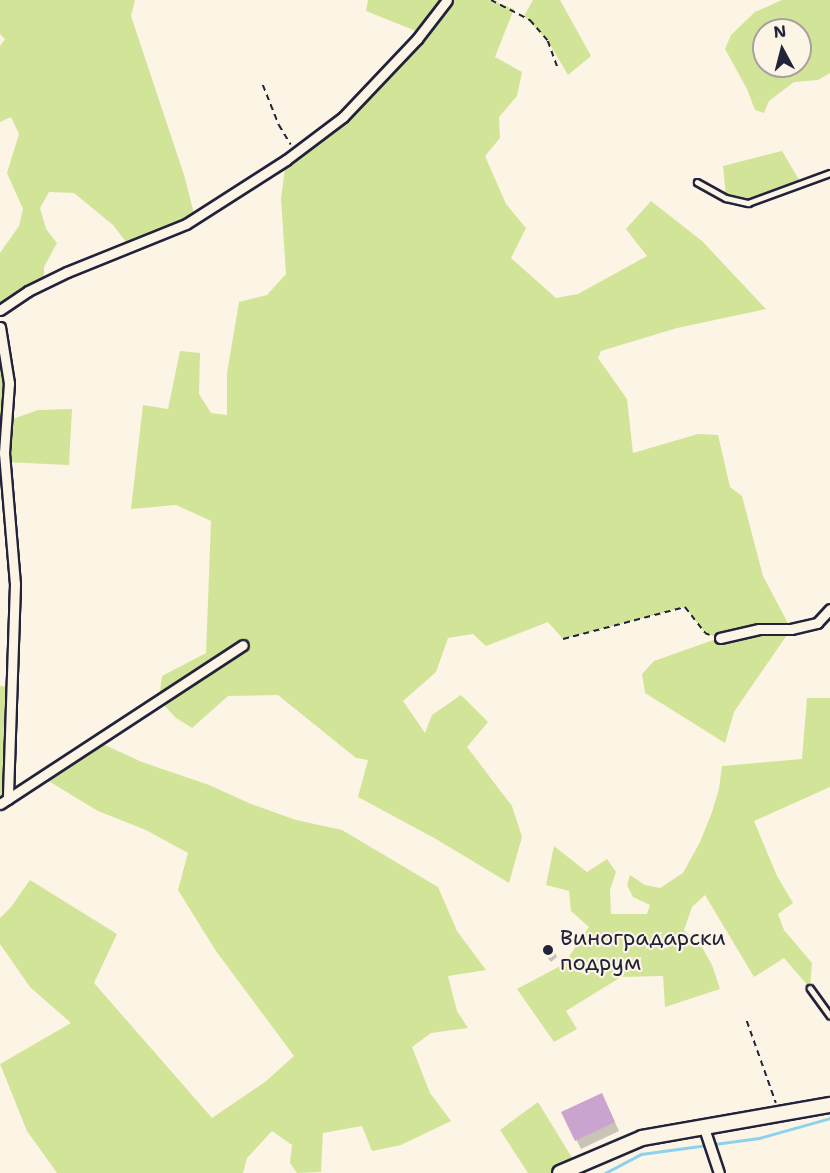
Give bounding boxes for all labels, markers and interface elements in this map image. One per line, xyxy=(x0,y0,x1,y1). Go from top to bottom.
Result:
north arrow xyxy=(752,18,812,78)
text: N xyxy=(772,20,788,43)
place label: Виноградарски подрум xyxy=(560,924,726,975)
marker: Виноградарски подрум xyxy=(541,943,555,957)

